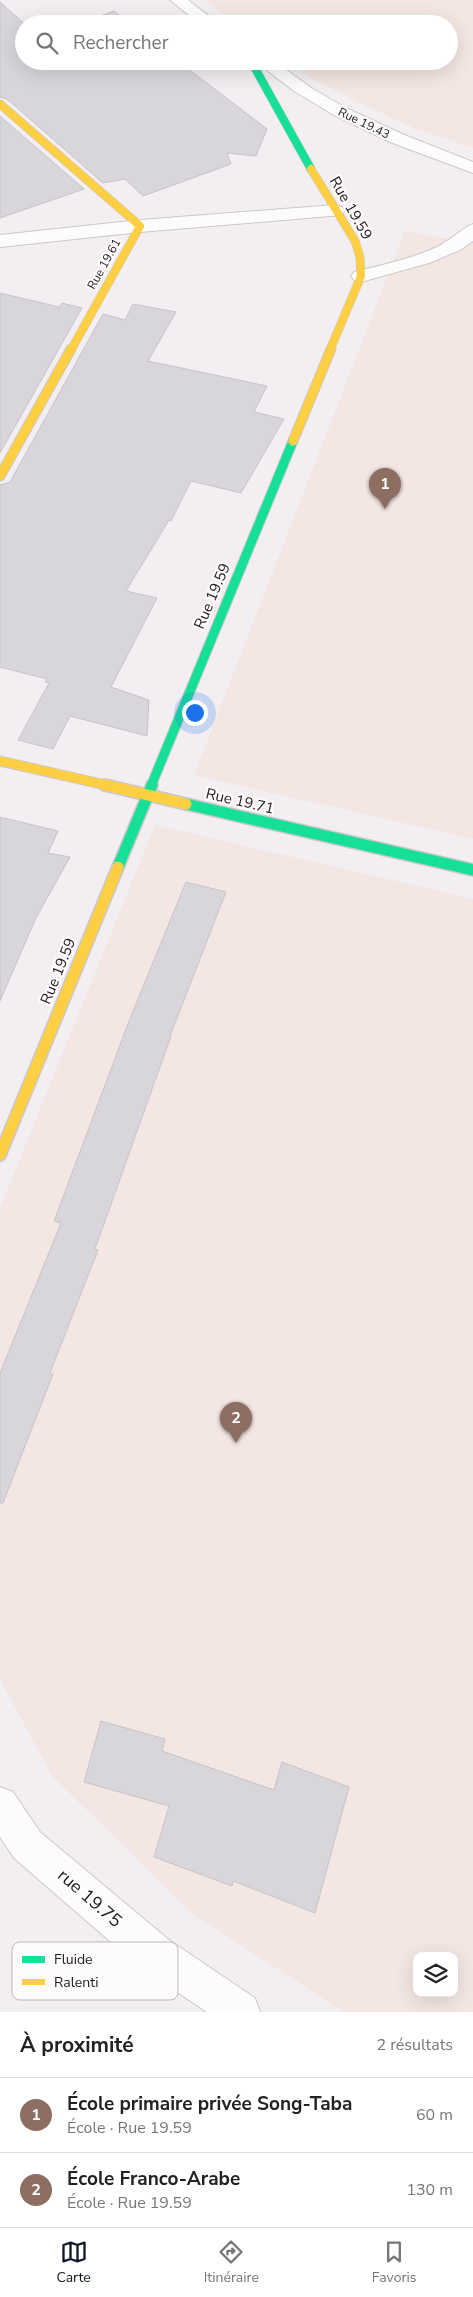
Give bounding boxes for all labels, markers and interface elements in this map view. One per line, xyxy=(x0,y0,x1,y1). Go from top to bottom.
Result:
search box xyxy=(15,15,458,70)
icon: search xyxy=(33,29,61,57)
text: Rechercher xyxy=(73,30,168,56)
street label: Rue 19.43 xyxy=(335,104,393,142)
street label: Rue 19.59 xyxy=(325,173,377,243)
street label: Rue 19.61 xyxy=(83,236,125,292)
pin: 1 xyxy=(369,468,401,509)
street label: Rue 19.59 xyxy=(189,560,235,632)
your location xyxy=(182,700,208,726)
street label: Rue 19.71 xyxy=(204,783,276,819)
street label: Rue 19.59 xyxy=(36,935,80,1007)
pin: 2 xyxy=(220,1402,252,1443)
street label: rue 19.75 xyxy=(53,1863,127,1933)
legend xyxy=(12,1942,178,2000)
text: Fluide xyxy=(54,1950,93,1969)
map controls xyxy=(413,1952,458,1997)
button: layers xyxy=(413,1952,458,1997)
text: Ralenti xyxy=(54,1973,98,1992)
text: À proximité xyxy=(20,2031,134,2059)
text: 2 résultats xyxy=(377,2034,453,2056)
text: École primaire privée Song-Taba xyxy=(67,2091,352,2117)
text: 1 xyxy=(31,2104,41,2126)
text: 60 m xyxy=(416,2104,453,2126)
text: École · Rue 19.59 xyxy=(67,2117,192,2139)
text: École Franco-Arabe xyxy=(67,2166,240,2192)
text: 2 xyxy=(31,2179,41,2201)
text: 130 m xyxy=(406,2179,453,2201)
text: École · Rue 19.59 xyxy=(67,2192,192,2214)
tab: Carte xyxy=(56,2238,91,2287)
tab: Itinéraire xyxy=(204,2238,259,2287)
tab: Favoris xyxy=(372,2238,417,2287)

